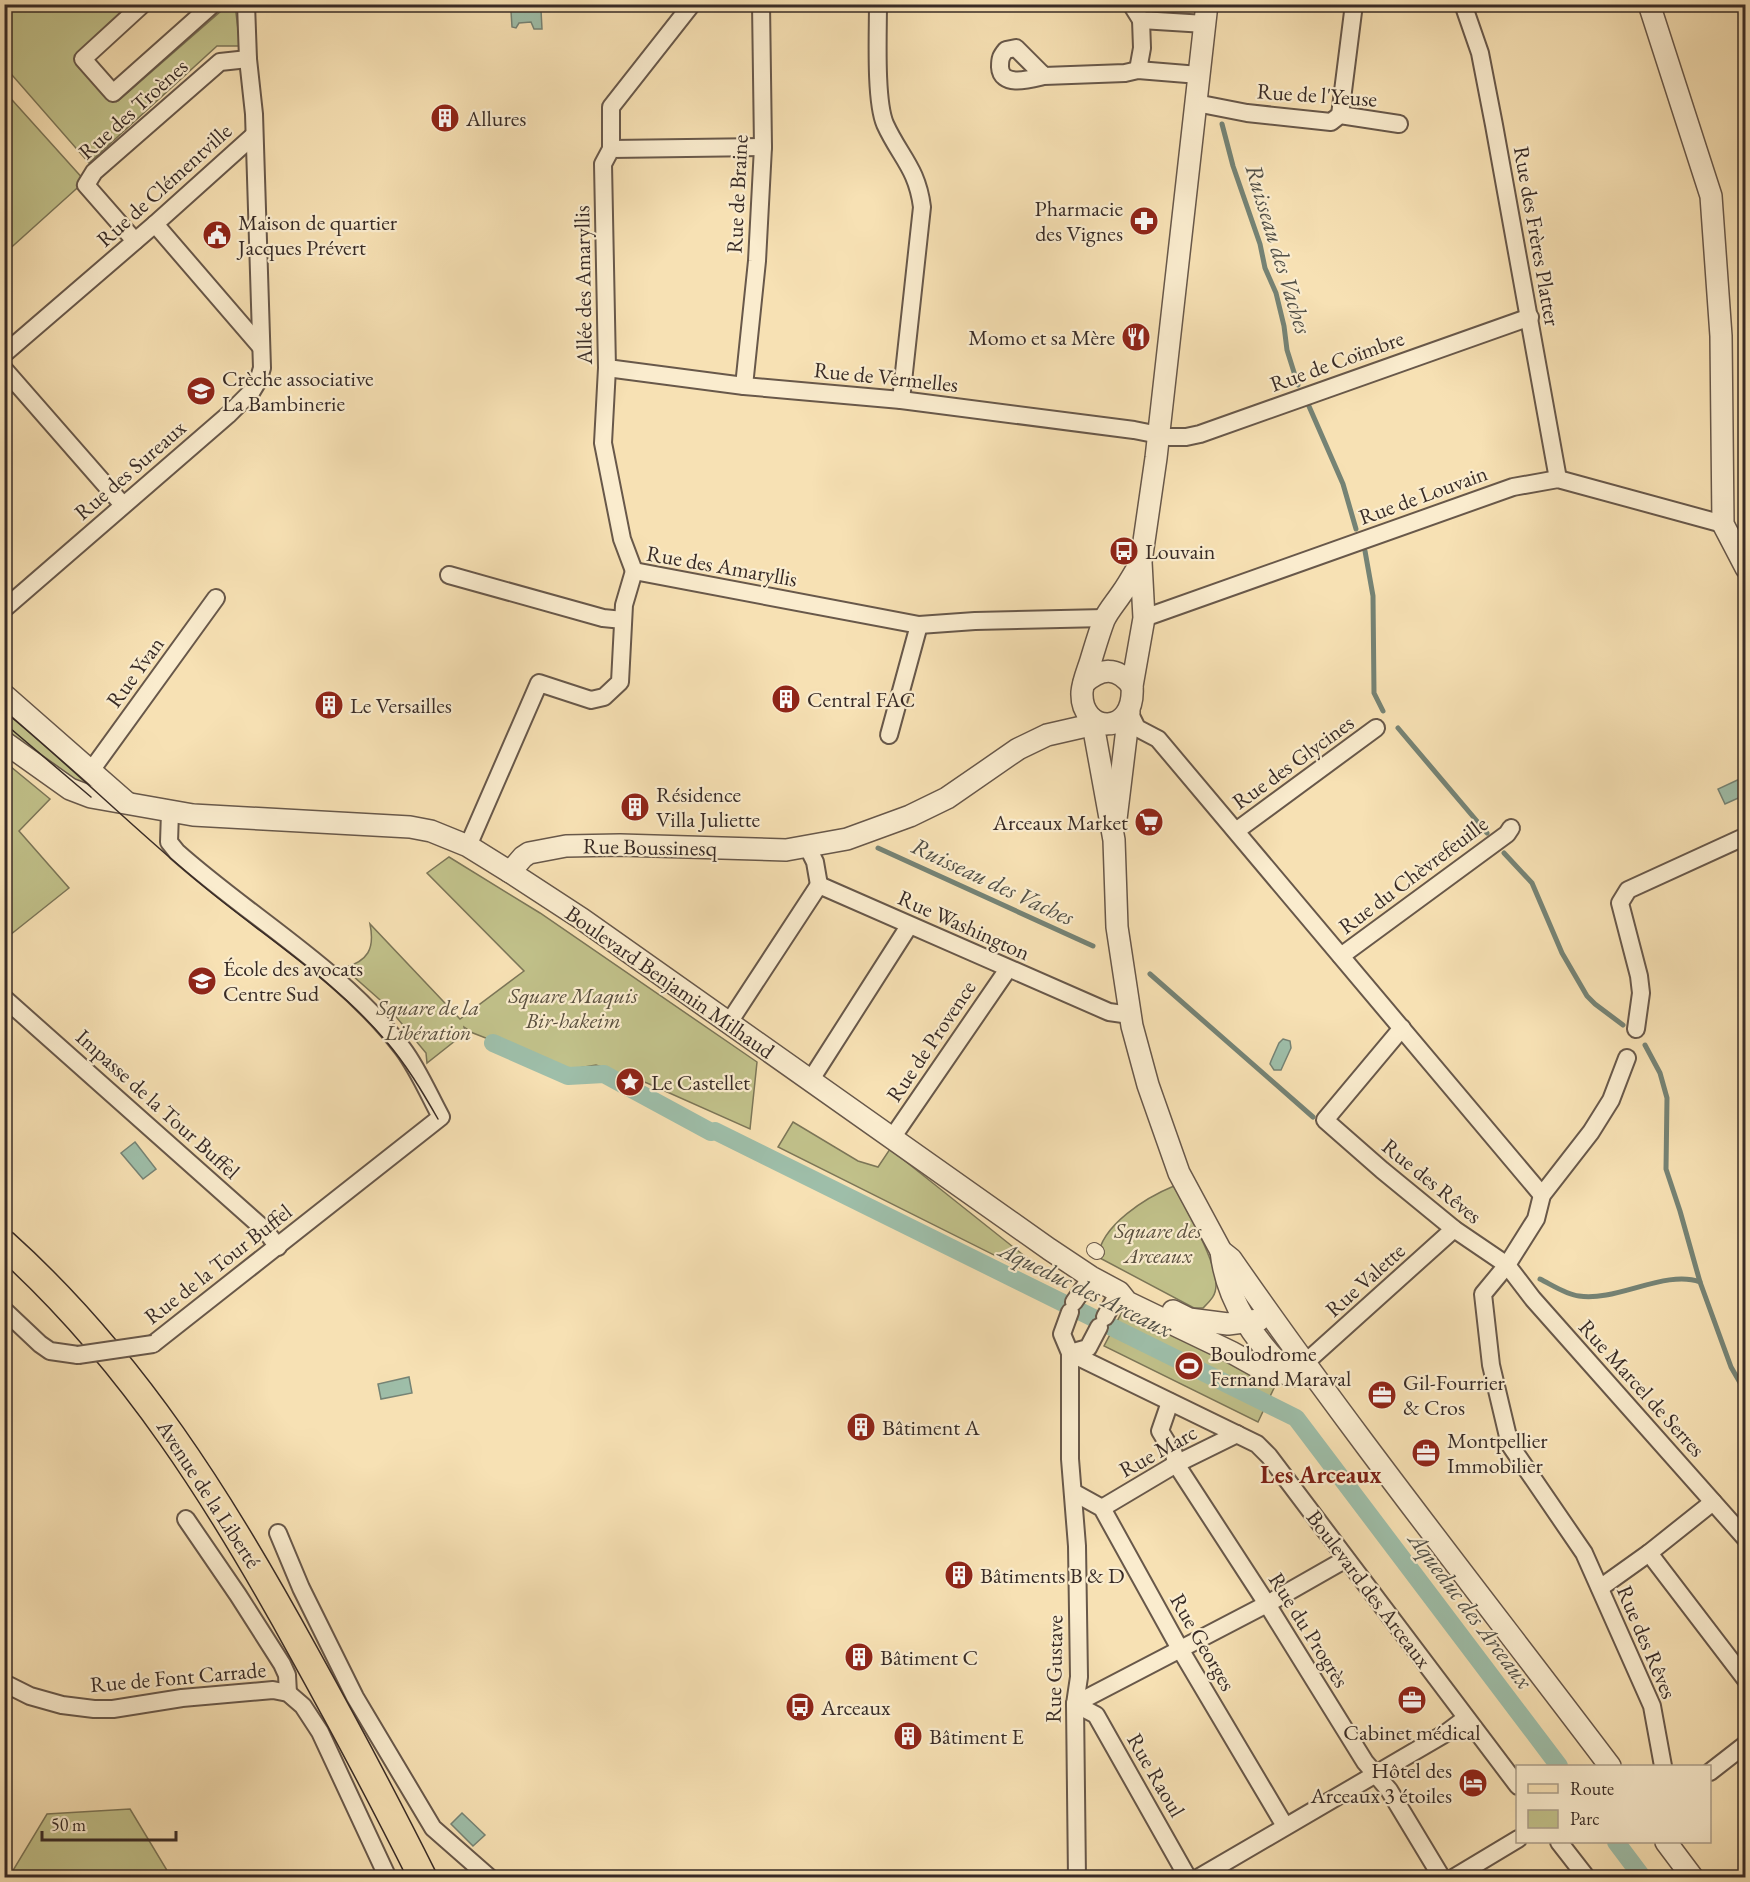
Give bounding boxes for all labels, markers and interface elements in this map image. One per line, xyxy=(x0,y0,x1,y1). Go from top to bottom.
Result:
street label: Rue des Troènes xyxy=(72,52,194,166)
street label: Rue de l'Yeuse xyxy=(1256,76,1378,114)
building icon: Allures xyxy=(429,102,461,134)
place label: Allures xyxy=(465,104,526,133)
street label: Rue de Clémentville xyxy=(90,116,238,253)
street label: Rue de Braine xyxy=(719,133,755,254)
street label: Rue des Frères Platter xyxy=(1507,144,1567,329)
water label: Ruisseau des Vaches xyxy=(1238,160,1320,338)
place label: Pharmacie des Vignes xyxy=(1035,194,1123,248)
street label: Allée des Amaryllis xyxy=(567,205,599,366)
pharmacy icon: Pharmacie des Vignes xyxy=(1128,205,1160,237)
place label: Maison de quartier Jacques Prévert xyxy=(236,208,398,262)
public building icon: Maison de quartier Jacques Prévert xyxy=(201,219,233,251)
restaurant icon: Momo et sa Mère xyxy=(1120,321,1152,353)
place label: Momo et sa Mère xyxy=(968,323,1115,352)
street label: Rue de Coïmbre xyxy=(1266,323,1408,399)
street label: Rue de Vermelles xyxy=(812,355,960,399)
place label: Crèche associative La Bambinerie xyxy=(222,364,374,418)
school or university icon: Crèche associative La Bambinerie xyxy=(185,375,217,407)
street label: Rue des Sureaux xyxy=(68,413,192,527)
street label: Rue de Louvain xyxy=(1355,458,1492,532)
bus stop icon: Louvain xyxy=(1108,535,1140,567)
place label: Louvain xyxy=(1145,537,1216,566)
street label: Rue des Amaryllis xyxy=(644,538,800,594)
street label: Rue Yvan xyxy=(99,630,171,713)
building icon: Central FAC xyxy=(770,683,802,715)
place label: Central FAC xyxy=(807,685,915,714)
building icon: Le Versailles xyxy=(313,689,345,721)
place label: Le Versailles xyxy=(350,691,452,720)
street label: Rue des Glycines xyxy=(1226,708,1360,816)
place label: Résidence Villa Juliette xyxy=(656,780,761,834)
building icon: Résidence Villa Juliette xyxy=(619,791,651,823)
supermarket icon: Arceaux Market xyxy=(1133,806,1165,838)
place label: Arceaux Market xyxy=(992,808,1128,837)
street label: Rue du Chèvrefeuille xyxy=(1333,809,1494,941)
water label: Ruisseau des Vaches xyxy=(907,830,1080,932)
street label: Rue Boussinesq xyxy=(583,831,718,863)
street label: Rue Washington xyxy=(894,883,1035,967)
street label: Boulevard Benjamin Milhaud xyxy=(560,899,781,1066)
place label: École des avocats Centre Sud xyxy=(223,954,363,1008)
school or university icon: École des avocats Centre Sud xyxy=(186,965,218,997)
street label: Rue de Provence xyxy=(880,974,983,1107)
park label: Square Maquis Bir-hakeim xyxy=(507,981,639,1035)
park label: Square de la Libération xyxy=(376,993,479,1047)
street label: Impasse de la Tour Buffel xyxy=(70,1023,246,1185)
place icon: Le Castellet xyxy=(614,1066,646,1098)
place label: Le Castellet xyxy=(651,1068,750,1097)
street label: Rue des Rêves xyxy=(1376,1132,1488,1230)
street label: Rue de la Tour Buffel xyxy=(138,1197,298,1331)
park label: Square des Arceaux xyxy=(1113,1216,1203,1270)
water label: Aqueduc des Arceaux xyxy=(992,1233,1179,1346)
street label: Rue Valette xyxy=(1319,1236,1411,1324)
street label: Rue Marcel de Serres xyxy=(1572,1313,1712,1463)
place label: Boulodrome Fernand Maraval xyxy=(1210,1339,1351,1393)
sports icon: Boulodrome Fernand Maraval xyxy=(1173,1350,1205,1382)
place label: Gil-Fourrier & Cros xyxy=(1403,1368,1505,1422)
office icon: Gil-Fourrier & Cros xyxy=(1366,1379,1398,1411)
building icon: Bâtiment A xyxy=(845,1411,877,1443)
place label: Bâtiment A xyxy=(882,1413,981,1442)
street label: Avenue de la Liberté xyxy=(150,1414,268,1574)
street label: Rue Marc xyxy=(1114,1418,1202,1484)
place label: Montpellier Immobilier xyxy=(1447,1426,1548,1480)
office icon: Montpellier Immobilier xyxy=(1410,1437,1442,1469)
district label: Les Arceaux xyxy=(1260,1459,1382,1490)
street label: Boulevard des Arceaux xyxy=(1300,1504,1438,1674)
water label: Aqueduc des Arceaux xyxy=(1400,1524,1541,1696)
building icon: Bâtiments B & D xyxy=(943,1559,975,1591)
place label: Bâtiments B & D xyxy=(980,1561,1125,1590)
street label: Rue du Progrès xyxy=(1262,1567,1356,1693)
street label: Rue des Rêves xyxy=(1610,1581,1684,1703)
street label: Rue Georges xyxy=(1163,1588,1243,1696)
street label: Rue Gustave xyxy=(1039,1614,1069,1723)
building icon: Bâtiment C xyxy=(843,1641,875,1673)
place label: Bâtiment C xyxy=(880,1643,978,1672)
street label: Rue de Font Carrade xyxy=(89,1655,268,1699)
office icon: Cabinet médical xyxy=(1396,1684,1428,1716)
bus stop icon: Arceaux xyxy=(784,1691,816,1723)
place label: Arceaux xyxy=(820,1693,891,1722)
place label: Cabinet médical xyxy=(1343,1718,1481,1747)
building icon: Bâtiment E xyxy=(892,1720,924,1752)
place label: Bâtiment E xyxy=(929,1722,1024,1751)
street label: Rue Raoul xyxy=(1120,1728,1192,1822)
place label: Hôtel des Arceaux 3 étoiles xyxy=(1309,1756,1452,1810)
legend xyxy=(1516,1765,1711,1843)
hotel icon: Hôtel des Arceaux 3 étoiles xyxy=(1457,1767,1489,1799)
text: Route xyxy=(1570,1777,1614,1800)
scale bar xyxy=(42,1804,176,1842)
text: Parc xyxy=(1570,1807,1600,1830)
text: 50 m xyxy=(51,1813,86,1836)

